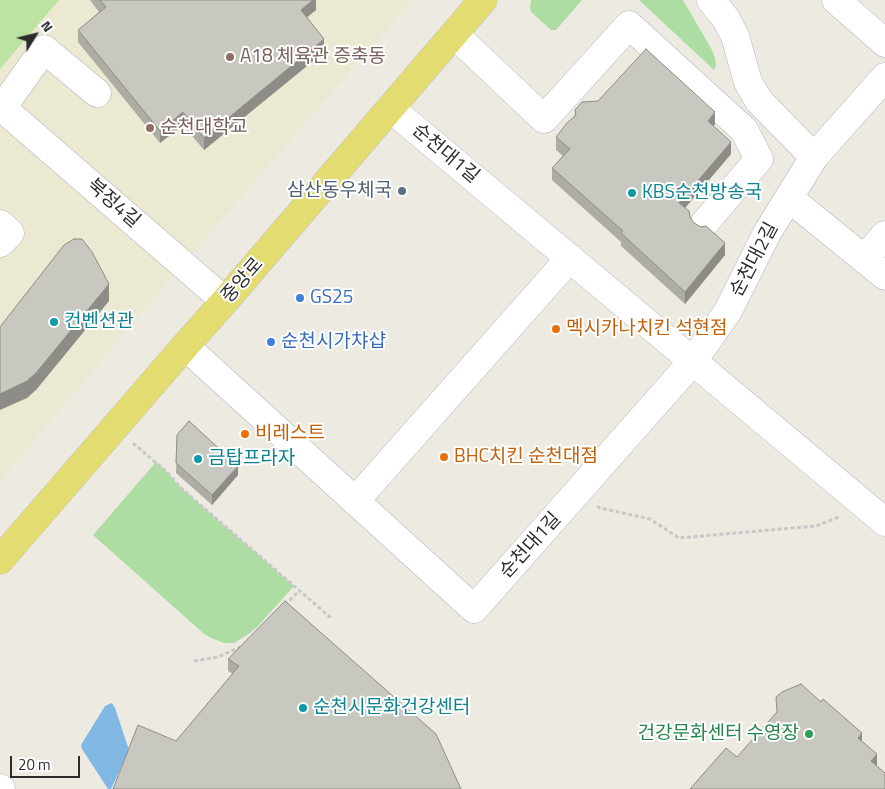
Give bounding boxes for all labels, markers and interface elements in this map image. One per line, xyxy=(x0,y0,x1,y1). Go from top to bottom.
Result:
north arrow xyxy=(10,10,60,60)
text: N xyxy=(36,16,59,36)
place label: A18 체육관 증축동 xyxy=(240,46,386,68)
marker: A18 체육관 증축동 xyxy=(224,51,236,63)
place label: 순천대학교 xyxy=(160,117,247,139)
street label: 순천대1길 xyxy=(407,119,483,189)
marker: 순천대학교 xyxy=(144,122,156,134)
street label: 북정4길 xyxy=(82,175,144,233)
place label: 삼산동우체국 xyxy=(287,180,392,202)
place label: KBS순천방송국 xyxy=(642,182,762,204)
marker: 삼산동우체국 xyxy=(396,185,408,197)
marker: KBS순천방송국 xyxy=(626,187,638,199)
street label: 순천대2길 xyxy=(726,219,784,301)
street label: 중앙로 xyxy=(217,254,269,308)
place label: GS25 xyxy=(310,287,353,309)
marker: GS25 xyxy=(294,292,306,304)
place label: 컨벤션관 xyxy=(64,311,134,333)
marker: 컨벤션관 xyxy=(48,316,60,328)
place label: 멕시카나치킨 석현점 xyxy=(566,318,727,340)
marker: 멕시카나치킨 석현점 xyxy=(550,323,562,335)
place label: 순천시가챠샵 xyxy=(281,331,386,353)
marker: 순천시가챠샵 xyxy=(265,336,277,348)
place label: 비레스트 xyxy=(255,423,325,445)
marker: 비레스트 xyxy=(239,428,251,440)
place label: BHC치킨 순천대점 xyxy=(454,446,598,468)
place label: 금탑프라자 xyxy=(208,448,295,470)
marker: BHC치킨 순천대점 xyxy=(438,451,450,463)
marker: 금탑프라자 xyxy=(192,453,204,465)
street label: 순천대1길 xyxy=(496,508,566,584)
place label: 순천시문화건강센터 xyxy=(313,697,470,719)
marker: 순천시문화건강센터 xyxy=(297,702,309,714)
place label: 건강문화센터 수영장 xyxy=(638,723,799,745)
marker: 건강문화센터 수영장 xyxy=(803,728,815,740)
scale bar xyxy=(12,746,82,778)
text: 20 m xyxy=(18,753,51,776)

